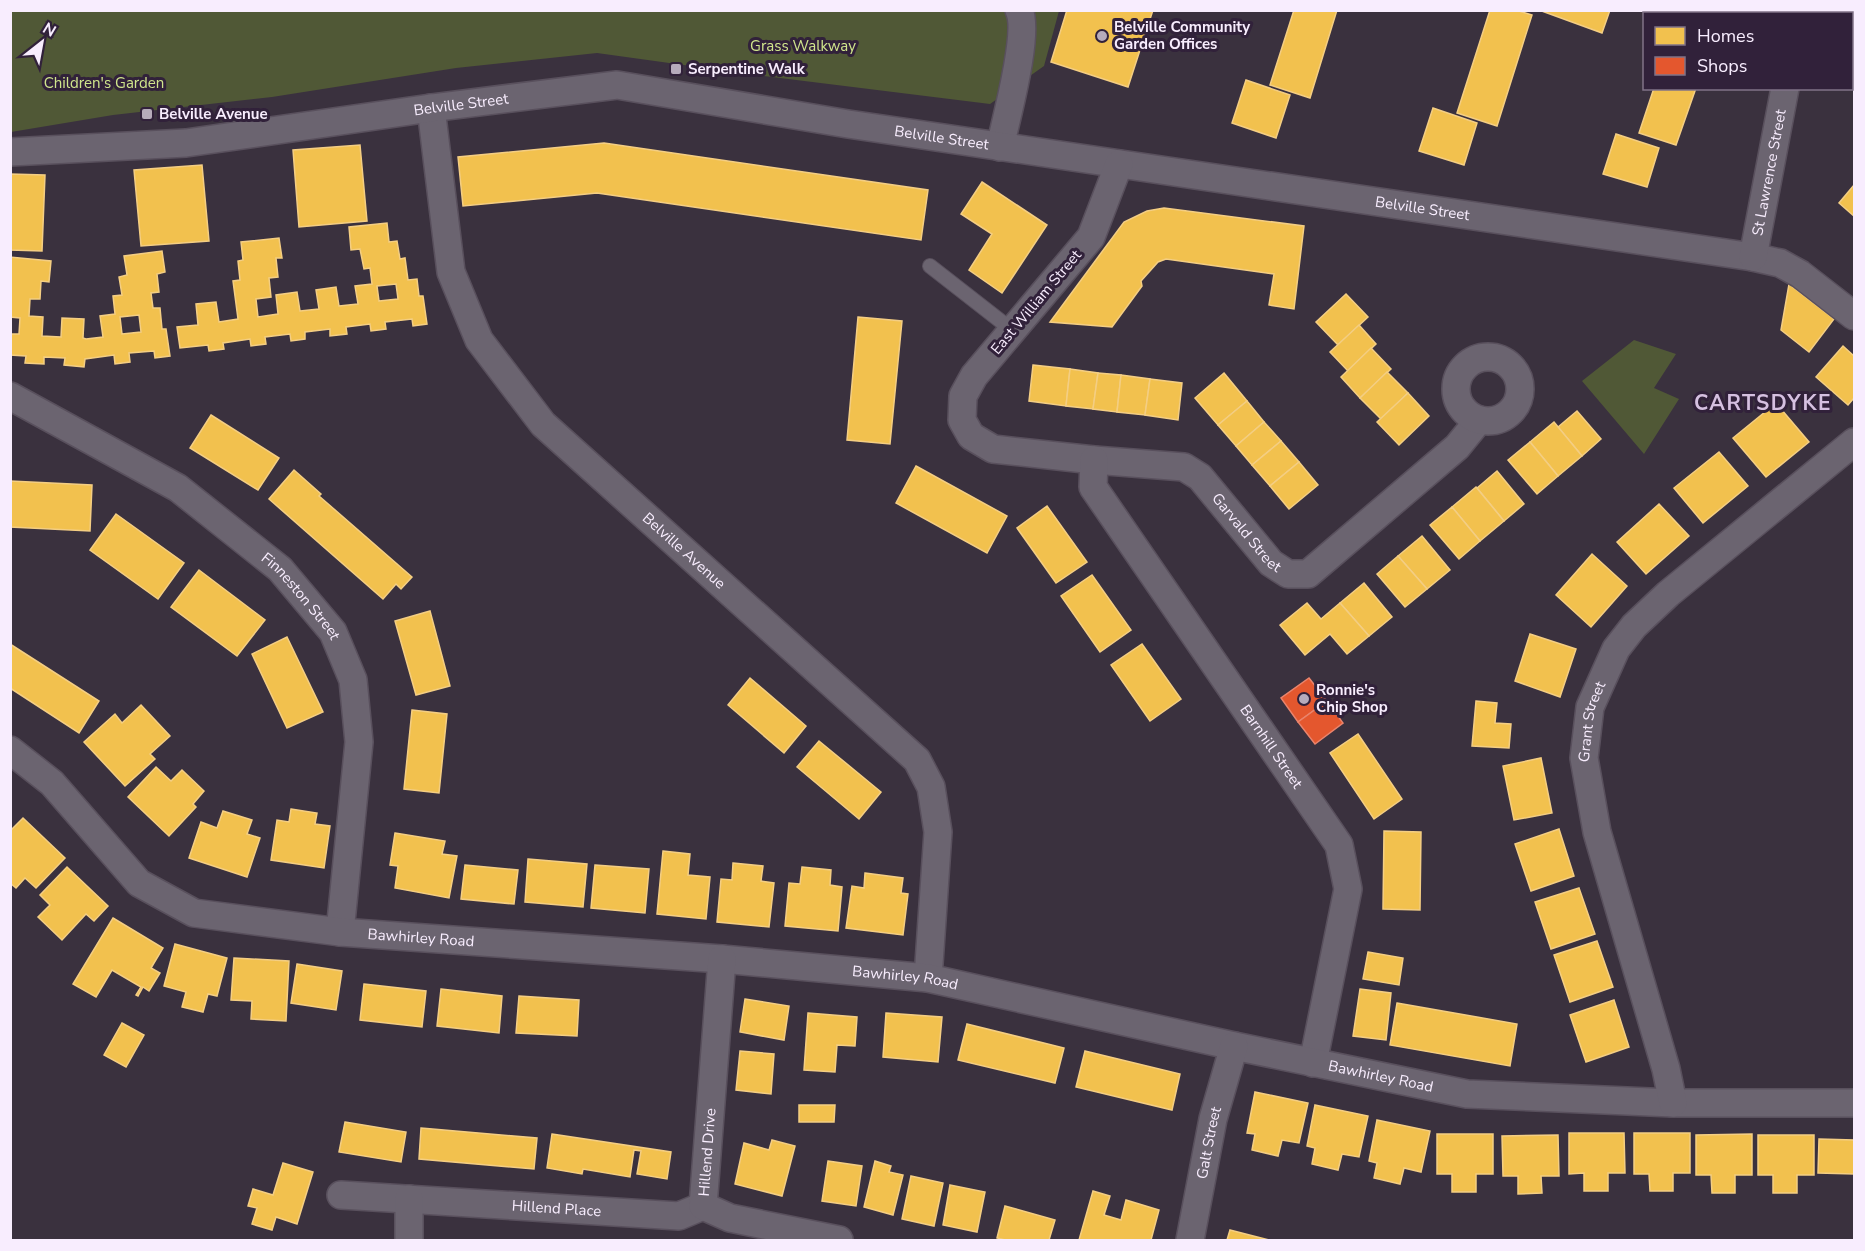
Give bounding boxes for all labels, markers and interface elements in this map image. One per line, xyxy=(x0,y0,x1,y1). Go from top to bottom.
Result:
north arrow xyxy=(12,12,72,72)
legend xyxy=(1643,12,1853,90)
text: N xyxy=(38,17,60,43)
place label: Belville Community Garden Offices xyxy=(1114,17,1250,54)
text: Homes xyxy=(1697,24,1754,48)
marker: Belville Community Garden Offices xyxy=(1095,29,1109,43)
park label: Grass Walkway xyxy=(750,36,856,56)
text: Shops xyxy=(1697,54,1747,78)
place label: Serpentine Walk xyxy=(688,59,806,79)
marker: Serpentine Walk xyxy=(669,62,683,76)
park label: Children's Garden xyxy=(44,73,164,93)
street label: Belville Street xyxy=(412,88,510,120)
place label: Belville Avenue xyxy=(159,104,268,124)
marker: Belville Avenue xyxy=(140,107,154,121)
street label: St Lawrence Street xyxy=(1747,107,1791,237)
street label: Belville Street xyxy=(893,121,991,155)
street label: Belville Street xyxy=(1374,192,1472,225)
street label: East William Street xyxy=(986,245,1086,359)
district label: CARTSDYKE xyxy=(1694,389,1832,417)
street label: Garvald Street xyxy=(1207,489,1286,577)
street label: Belville Avenue xyxy=(638,508,730,593)
street label: Finneston Street xyxy=(257,548,345,643)
street label: Grant Street xyxy=(1574,677,1611,763)
place label: Ronnie's Chip Shop xyxy=(1316,680,1388,717)
marker: Ronnie's Chip Shop xyxy=(1297,692,1311,706)
street label: Barnhill Street xyxy=(1235,701,1308,793)
street label: Bawhirley Road xyxy=(367,924,475,951)
street label: Bawhirley Road xyxy=(851,961,960,994)
street label: Bawhirley Road xyxy=(1326,1056,1435,1097)
street label: Galt Street xyxy=(1192,1104,1226,1181)
street label: Hillend Drive xyxy=(694,1107,721,1197)
street label: Hillend Place xyxy=(511,1196,602,1221)

